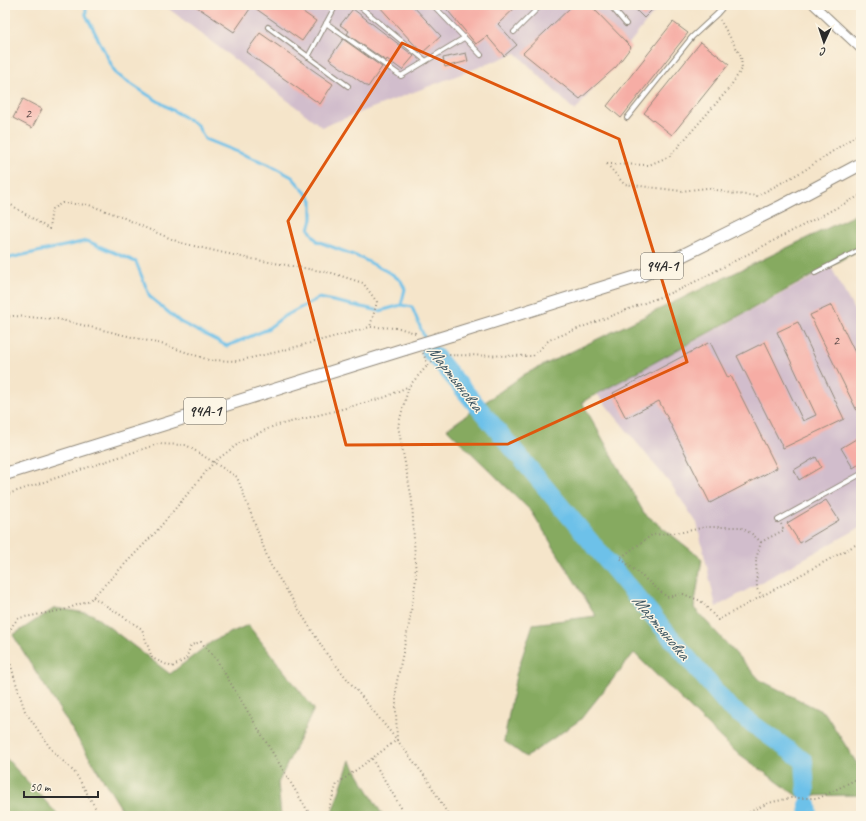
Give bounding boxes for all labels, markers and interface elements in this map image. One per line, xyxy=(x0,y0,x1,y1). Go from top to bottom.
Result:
north arrow xyxy=(804,22,844,62)
text: С xyxy=(819,45,827,59)
house number: 2 xyxy=(25,105,33,122)
road number: 94А-1 xyxy=(641,253,683,279)
house number: 2 xyxy=(833,332,841,349)
water label: Мартьяновка xyxy=(423,341,488,417)
road number: 94А-1 xyxy=(184,398,226,424)
water label: Мартьяновка xyxy=(628,590,695,665)
scale bar xyxy=(24,773,98,799)
text: 50 m xyxy=(30,779,52,795)

